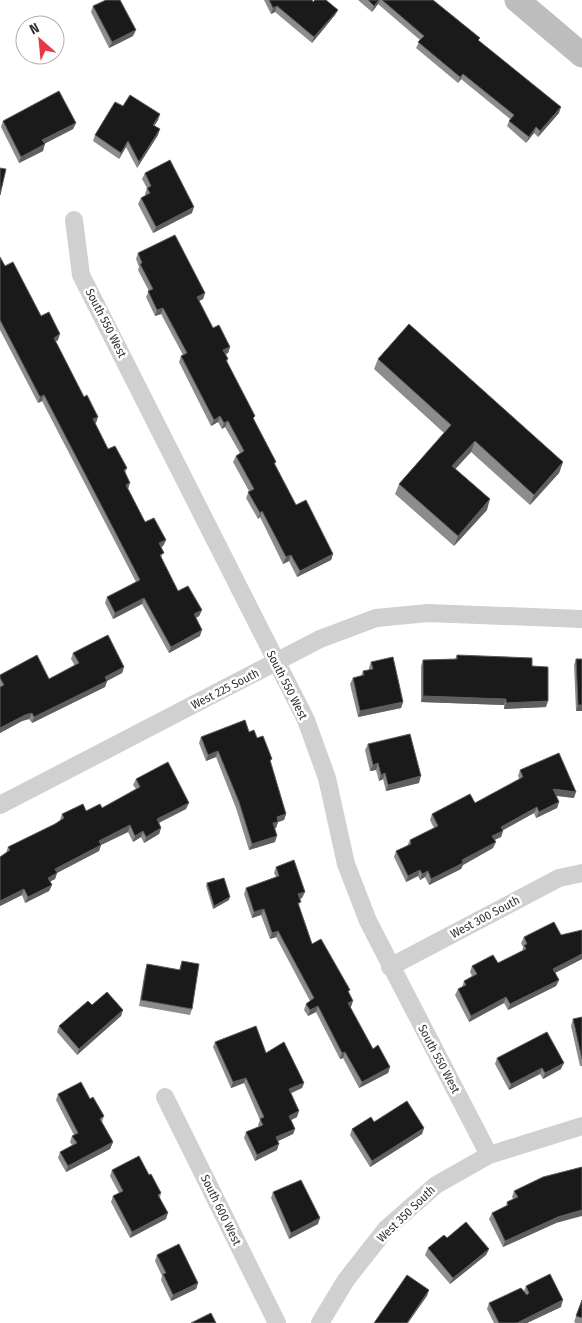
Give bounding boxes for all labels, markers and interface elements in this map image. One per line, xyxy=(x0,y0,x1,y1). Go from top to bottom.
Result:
north arrow xyxy=(15,15,65,65)
text: N xyxy=(27,19,42,38)
street label: South 550 West xyxy=(83,286,129,360)
street label: South 550 West xyxy=(264,648,310,722)
street label: West 225 South xyxy=(189,666,261,712)
street label: West 300 South xyxy=(448,893,522,941)
street label: South 550 West xyxy=(415,1022,463,1096)
street label: South 600 West xyxy=(198,1172,244,1248)
street label: West 350 South xyxy=(374,1183,438,1245)

